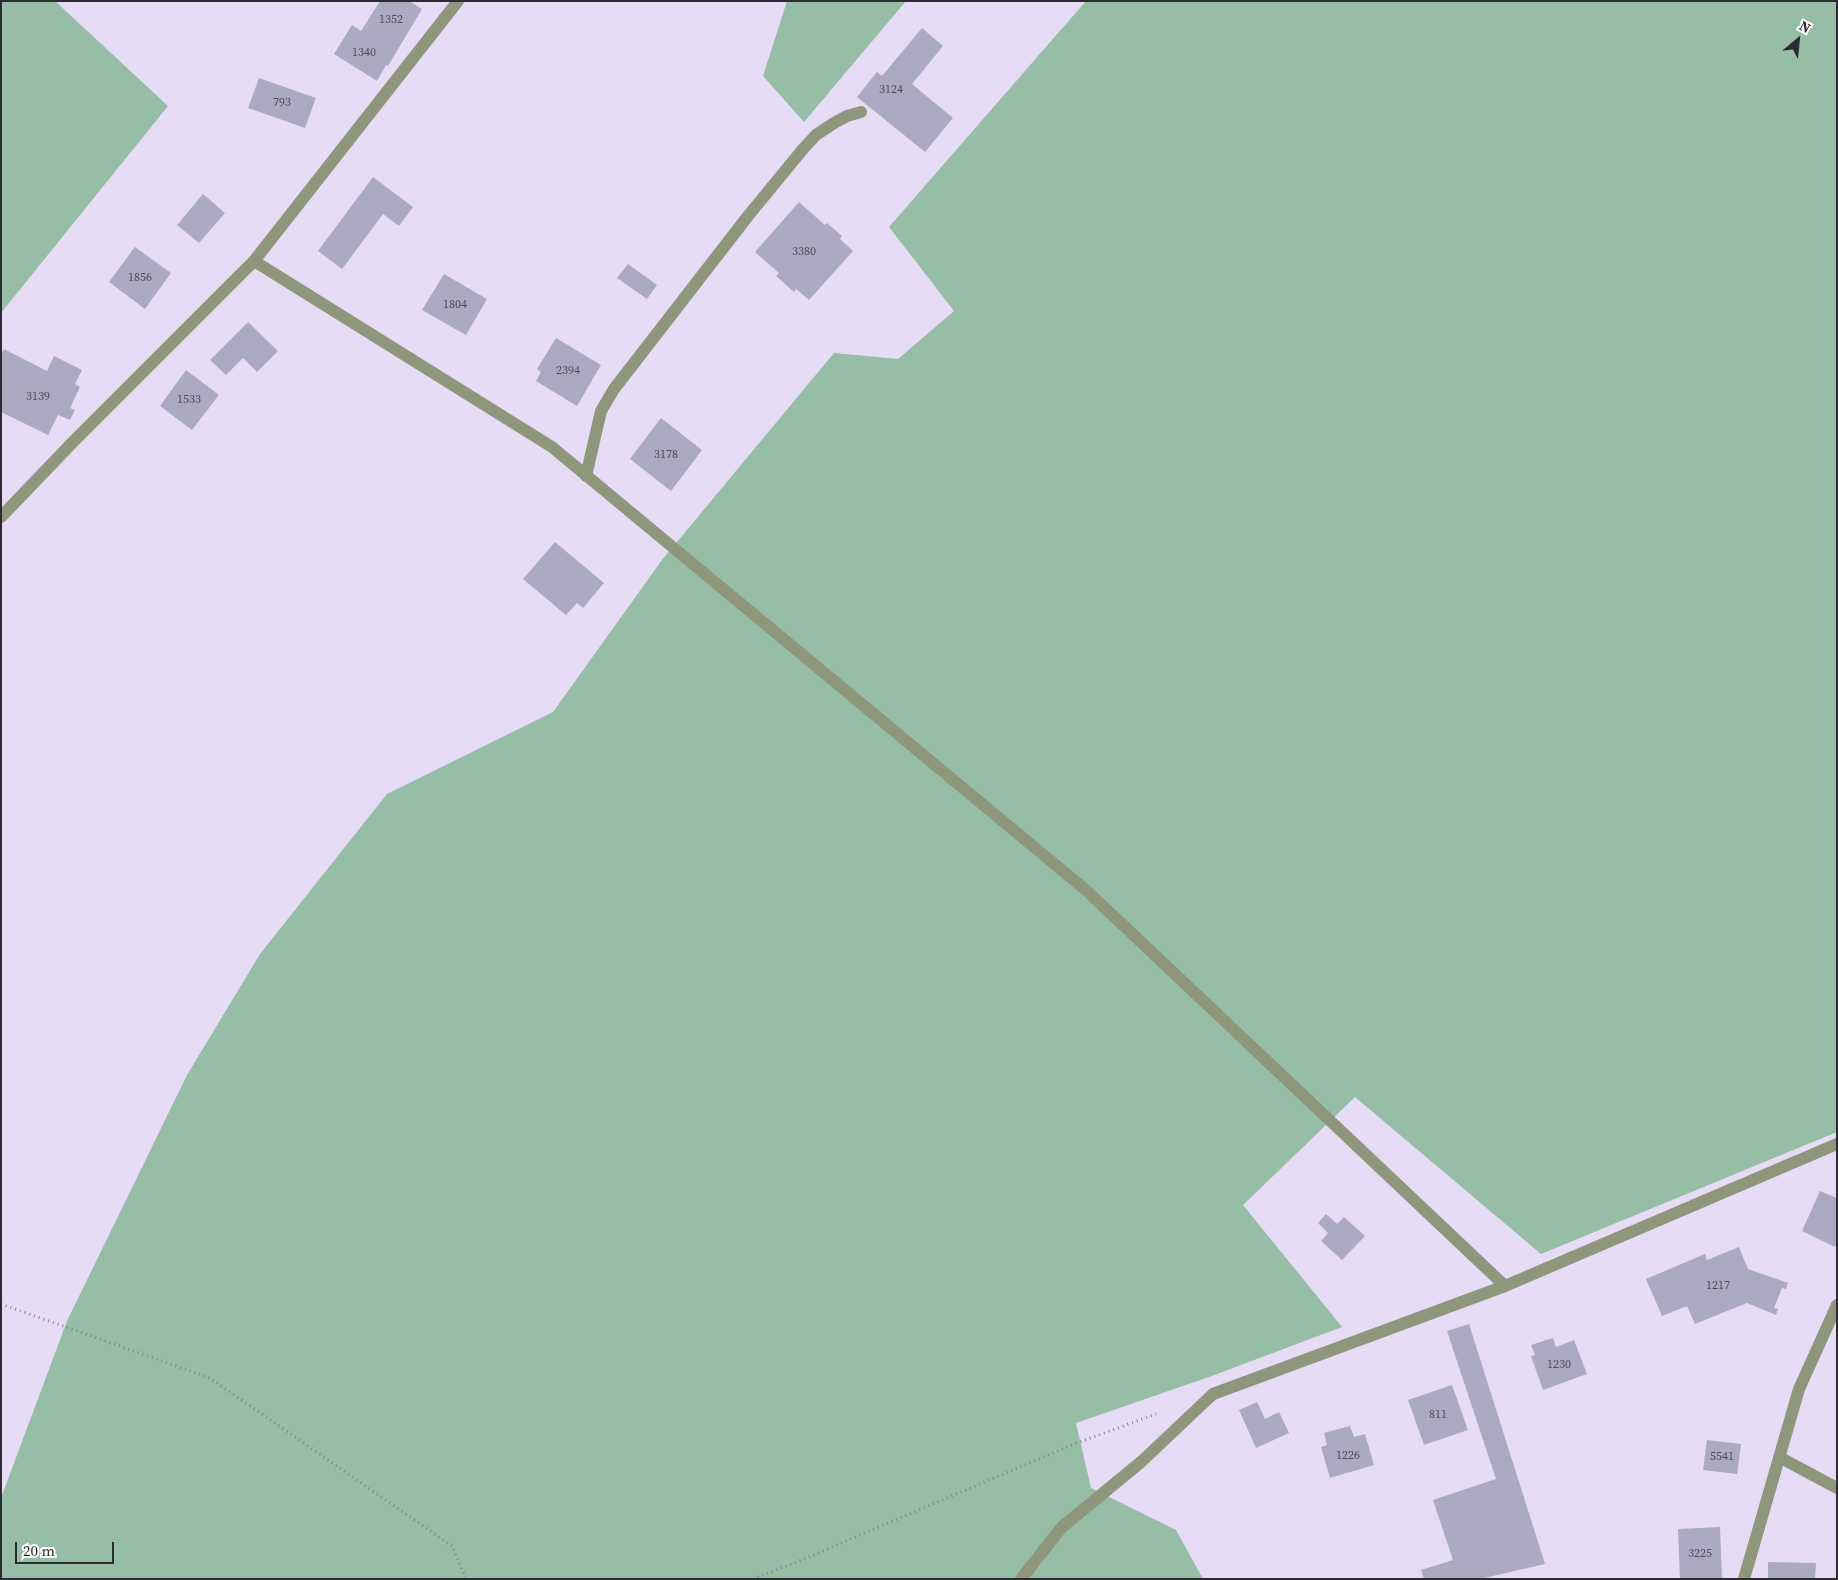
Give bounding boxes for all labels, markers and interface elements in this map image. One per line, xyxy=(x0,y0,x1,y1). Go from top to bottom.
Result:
house number: 1352 xyxy=(379,13,403,27)
north arrow xyxy=(1773,15,1823,65)
text: N xyxy=(1796,16,1814,38)
house number: 1340 xyxy=(352,46,376,60)
house number: 3124 xyxy=(879,83,903,97)
house number: 793 xyxy=(273,96,291,110)
house number: 3380 xyxy=(792,245,816,259)
house number: 1856 xyxy=(128,271,152,285)
house number: 1804 xyxy=(443,298,467,312)
house number: 2394 xyxy=(556,364,580,378)
house number: 3139 xyxy=(26,390,50,404)
house number: 1533 xyxy=(177,393,201,407)
house number: 3178 xyxy=(654,448,678,462)
house number: 1217 xyxy=(1706,1279,1730,1293)
house number: 1230 xyxy=(1547,1358,1571,1372)
house number: 811 xyxy=(1429,1408,1447,1422)
house number: 1226 xyxy=(1336,1449,1360,1463)
house number: 5541 xyxy=(1710,1450,1734,1464)
scale bar xyxy=(18,1532,116,1564)
text: 20 m xyxy=(23,1540,55,1561)
house number: 3225 xyxy=(1688,1547,1712,1561)

